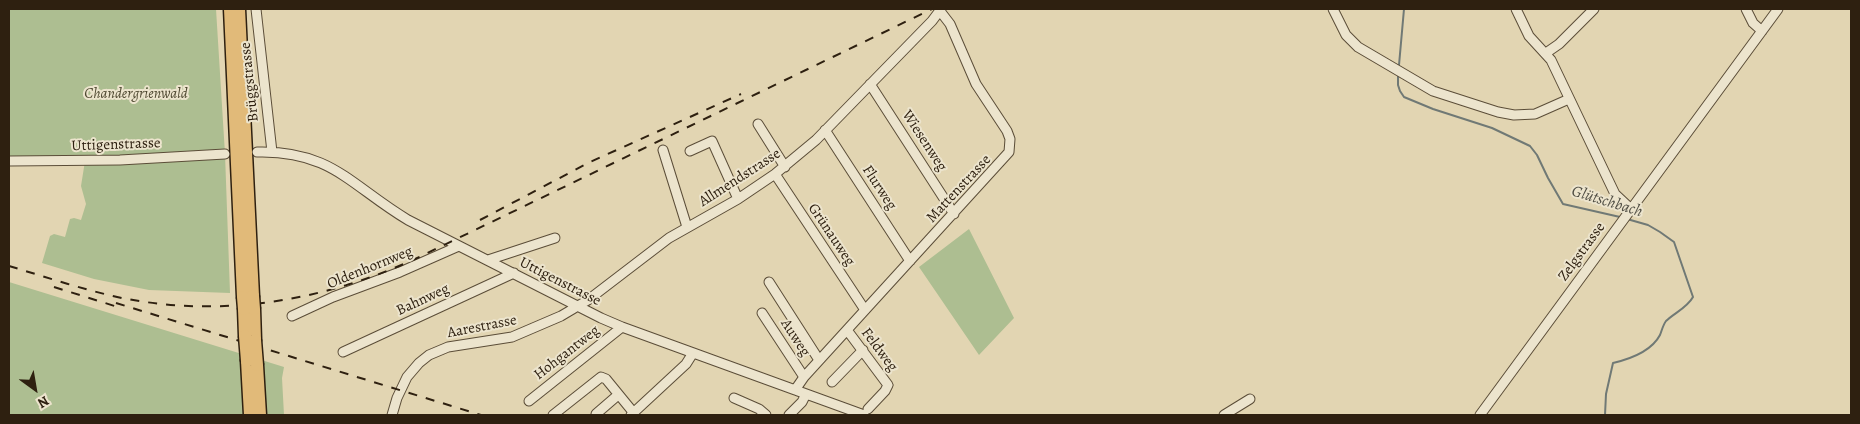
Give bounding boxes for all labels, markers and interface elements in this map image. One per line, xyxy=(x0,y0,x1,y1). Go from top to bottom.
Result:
street label: Brüggstrasse xyxy=(237,41,263,123)
park label: Chandergrienwald xyxy=(84,85,188,103)
street label: Wiesenweg xyxy=(898,107,950,175)
street label: Uttigenstrasse xyxy=(71,134,161,156)
street label: Allmendstrasse xyxy=(696,145,784,211)
street label: Mattenstrasse xyxy=(923,151,995,227)
street label: Flurweg xyxy=(858,162,900,214)
water label: Glütschbach xyxy=(1569,182,1645,222)
street label: Grünauweg xyxy=(804,200,858,270)
street label: Zelgstrasse xyxy=(1555,219,1609,285)
street label: Oldenhornweg xyxy=(325,243,415,293)
street label: Uttigenstrasse xyxy=(516,254,604,310)
street label: Bahnweg xyxy=(394,280,452,320)
street label: Aarestrasse xyxy=(446,311,518,343)
street label: Auweg xyxy=(776,316,814,360)
street label: Hohgantweg xyxy=(531,322,603,384)
street label: Feldweg xyxy=(857,325,901,375)
north arrow xyxy=(10,364,60,414)
text: N xyxy=(34,391,53,413)

